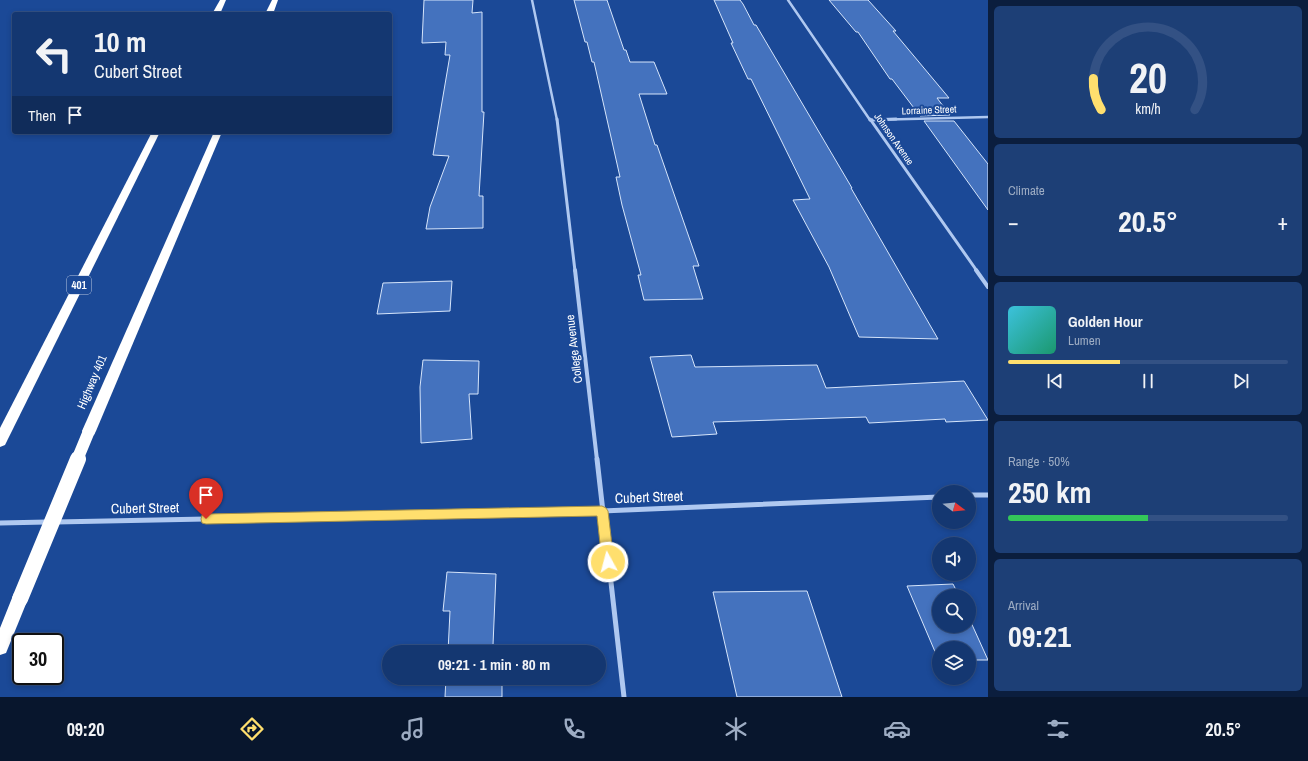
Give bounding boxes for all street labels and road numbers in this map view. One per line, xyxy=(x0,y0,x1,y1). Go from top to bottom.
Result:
street label: Lorraine Street xyxy=(901,103,957,117)
street label: Johnson Avenue xyxy=(871,110,917,168)
road number: 401 xyxy=(67,276,91,294)
street label: College Avenue xyxy=(562,314,586,384)
street label: Highway 401 xyxy=(73,352,111,412)
street label: Cubert Street xyxy=(615,487,683,507)
street label: Cubert Street xyxy=(111,498,179,518)

